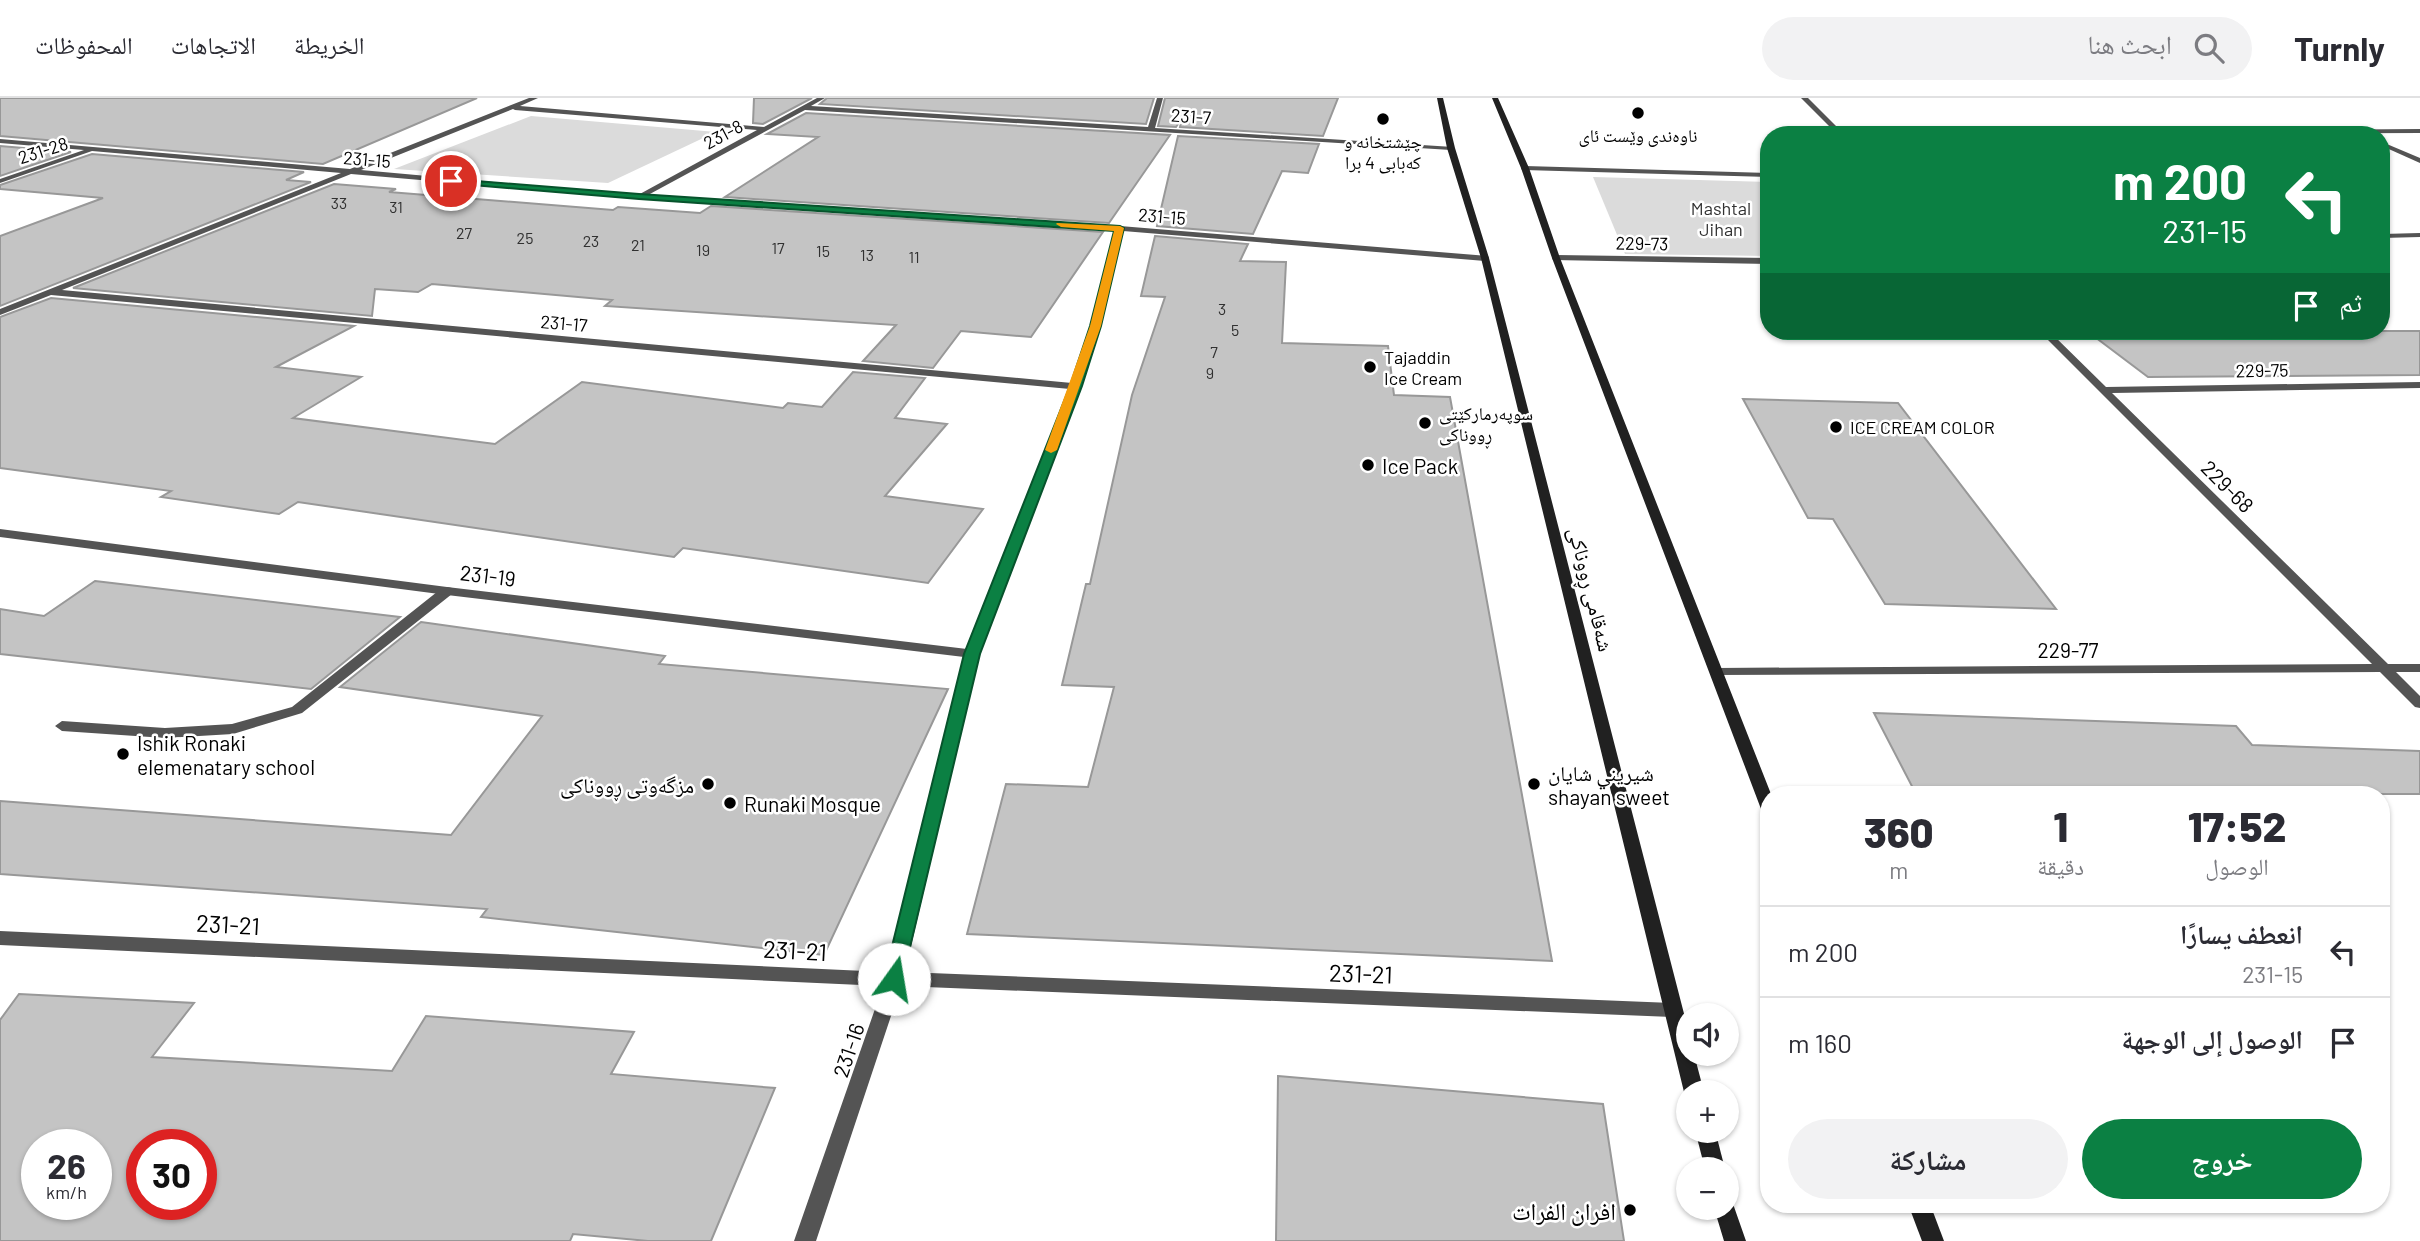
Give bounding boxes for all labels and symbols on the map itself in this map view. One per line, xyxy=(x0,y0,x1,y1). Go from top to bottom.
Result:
street label: 231-7 xyxy=(1170,104,1212,128)
marker: ناوەندی وێست ئای xyxy=(1630,105,1646,121)
marker: چێشتخانە و کەبابی 4 برا xyxy=(1375,111,1391,127)
street label: 231-8 xyxy=(700,115,746,153)
place label: ناوەندی وێست ئای xyxy=(1579,124,1698,147)
place label: چێشتخانە و کەبابی 4 برا xyxy=(1344,130,1422,174)
street label: 231-28 xyxy=(15,132,71,168)
street label: 231-15 xyxy=(342,146,392,172)
pin xyxy=(421,151,481,211)
house number: 33 xyxy=(331,193,347,212)
house number: 31 xyxy=(389,197,403,216)
park label: Mashtal Jihan xyxy=(1691,197,1751,240)
street label: 231-15 xyxy=(1137,203,1187,229)
house number: 27 xyxy=(456,223,472,242)
house number: 25 xyxy=(517,228,533,247)
house number: 23 xyxy=(583,231,599,250)
street label: 229-73 xyxy=(1615,232,1669,254)
house number: 21 xyxy=(631,235,645,254)
house number: 17 xyxy=(771,238,785,257)
house number: 19 xyxy=(696,240,710,259)
house number: 15 xyxy=(816,241,830,260)
house number: 13 xyxy=(860,245,874,264)
house number: 11 xyxy=(908,247,920,266)
house number: 3 xyxy=(1218,299,1226,318)
street label: 231-17 xyxy=(540,310,589,336)
house number: 5 xyxy=(1231,320,1239,339)
house number: 7 xyxy=(1210,342,1218,361)
place label: Tajaddin Ice Cream xyxy=(1384,346,1462,389)
marker: Tajaddin Ice Cream xyxy=(1362,359,1378,375)
street label: 229-75 xyxy=(2235,359,2289,381)
house number: 9 xyxy=(1206,363,1214,382)
place label: سوپەرمارکێتی ڕووناکی xyxy=(1439,402,1533,449)
marker: سوپەرمارکێتی ڕووناکی xyxy=(1417,415,1433,431)
place label: ICE CREAM COLOR xyxy=(1850,416,1995,438)
marker: ICE CREAM COLOR xyxy=(1828,419,1844,435)
place label: Ice Pack xyxy=(1382,453,1458,478)
street label: 229-68 xyxy=(2197,455,2259,517)
marker: Ice Pack xyxy=(1360,457,1376,473)
street label: شەقامی ڕووناکی xyxy=(1559,524,1620,655)
street label: 231-19 xyxy=(459,559,517,591)
street label: 229-77 xyxy=(2038,637,2099,662)
place label: Ishik Ronaki elemenatary school xyxy=(137,730,315,779)
marker: Ishik Ronaki elemenatary school xyxy=(115,746,131,762)
place label: شيريني شايان shayan sweet xyxy=(1548,760,1670,809)
place label: مزگەوتی ڕووناکی xyxy=(560,772,694,802)
marker: مزگەوتی ڕووناکی xyxy=(700,776,716,792)
marker: شيريني شايان shayan sweet xyxy=(1526,776,1542,792)
place label: Runaki Mosque xyxy=(744,791,881,816)
marker: Runaki Mosque xyxy=(722,795,738,811)
street label: 231-21 xyxy=(195,908,261,940)
street label: 231-21 xyxy=(762,934,828,966)
position arrow xyxy=(857,942,931,1016)
street label: 231-21 xyxy=(1329,957,1393,989)
street label: 231-16 xyxy=(827,1020,869,1080)
speed limit sign: 30 xyxy=(126,1129,217,1220)
place label: افران الفرات xyxy=(1512,1196,1616,1226)
marker: افران الفرات xyxy=(1622,1202,1638,1218)

